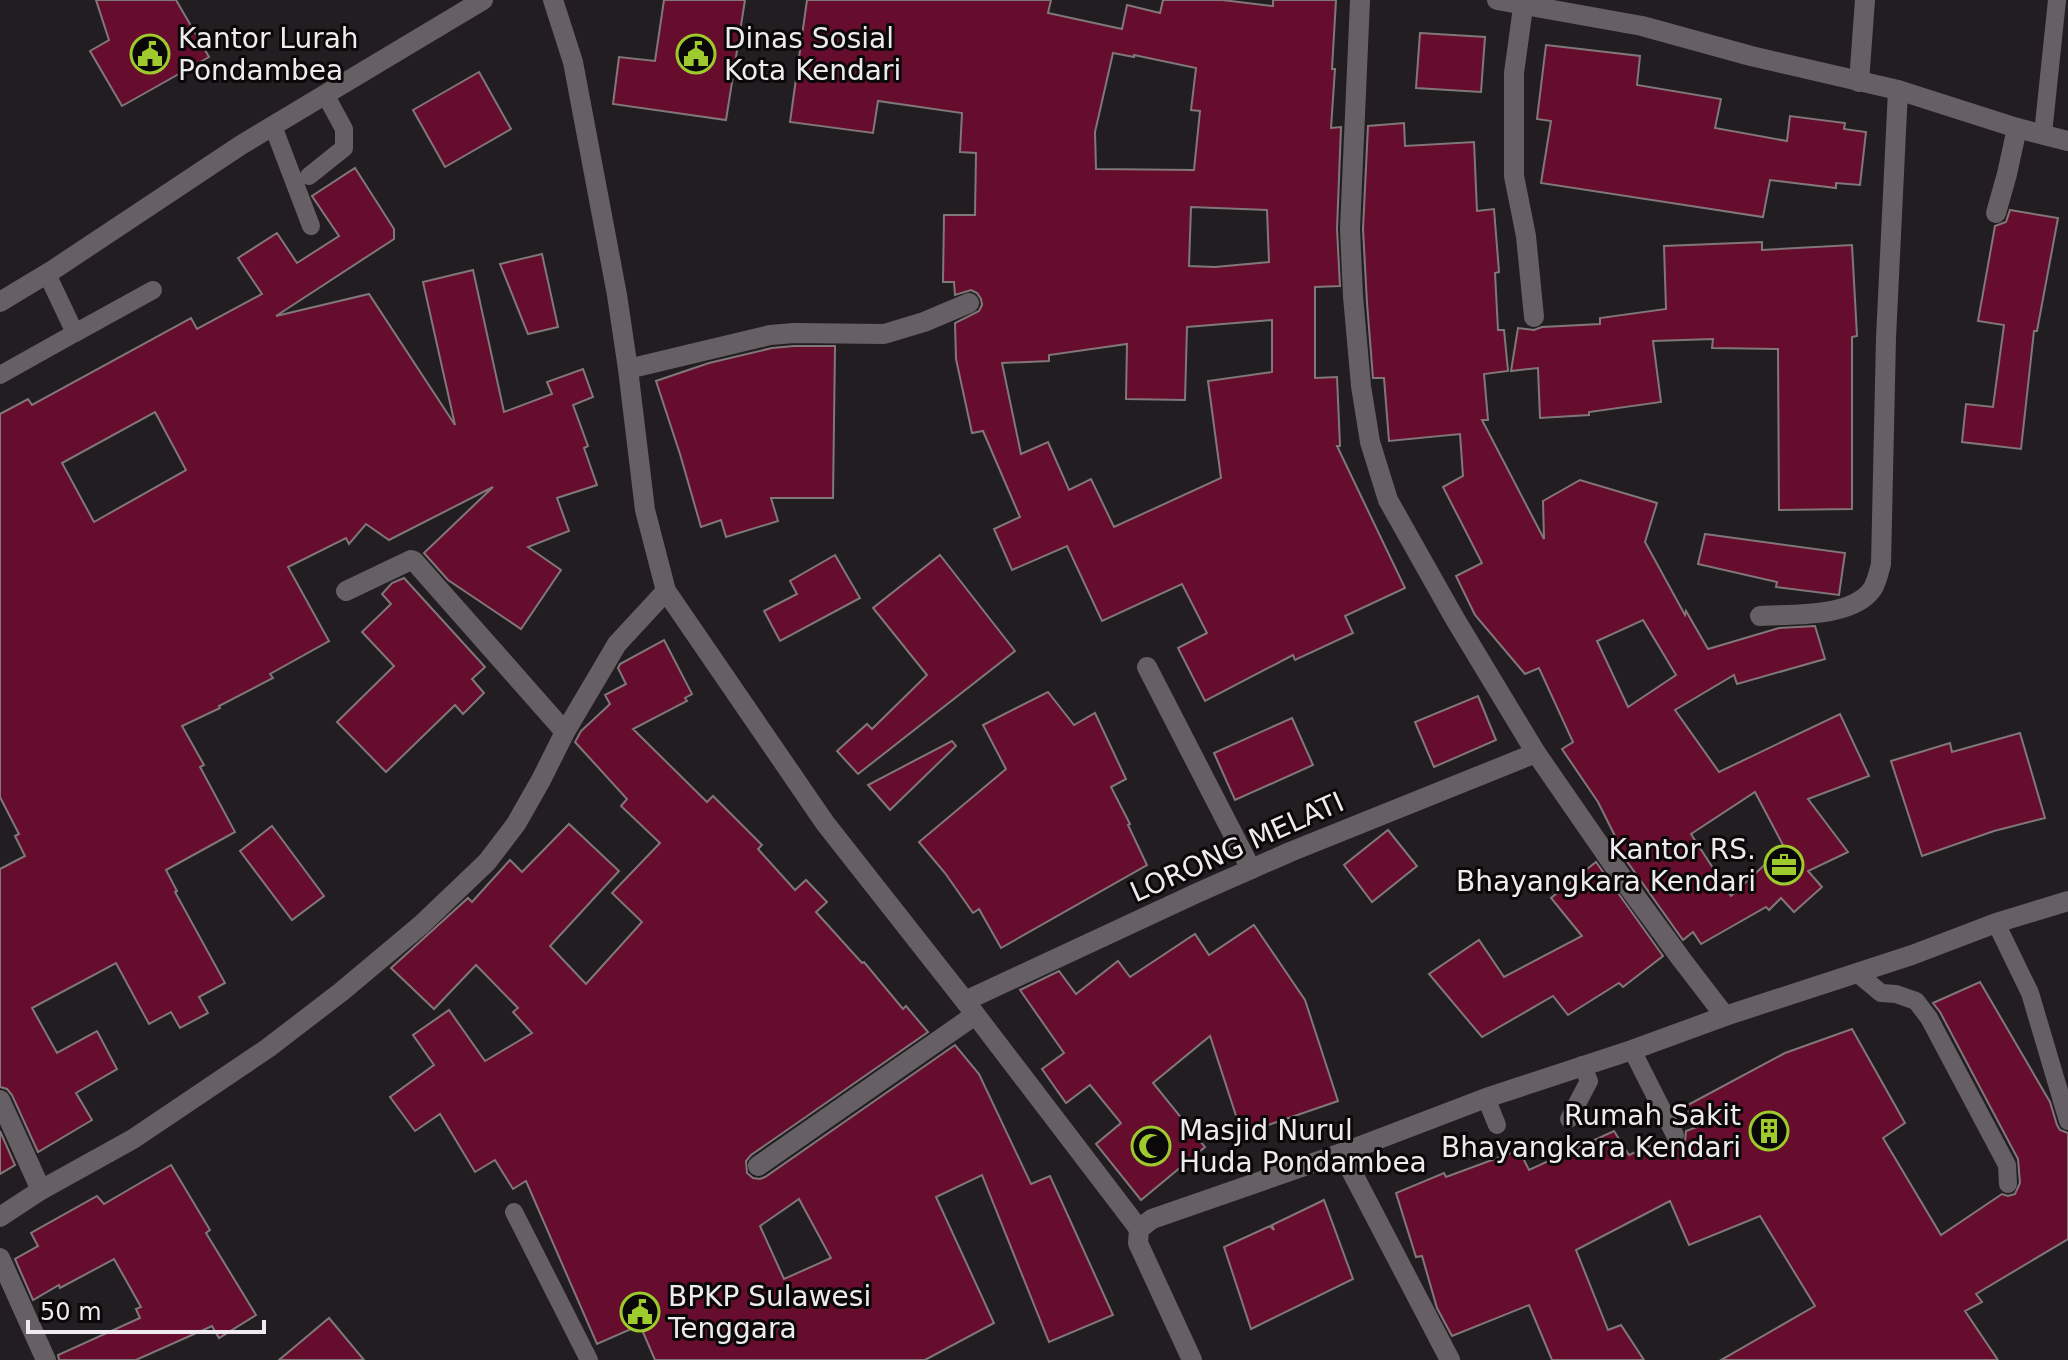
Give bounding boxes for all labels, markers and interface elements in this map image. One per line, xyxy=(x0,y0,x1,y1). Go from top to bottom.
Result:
place label: Kantor Lurah Pondambea xyxy=(178,22,359,87)
place label: Dinas Sosial Kota Kendari xyxy=(724,22,901,87)
public building icon: Kantor Lurah Pondambea xyxy=(129,33,171,75)
public building icon: Dinas Sosial Kota Kendari xyxy=(675,33,717,75)
street label: LORONG MELATI xyxy=(1125,785,1349,909)
place label: Kantor RS. Bhayangkara Kendari xyxy=(1456,833,1756,898)
office icon: Kantor RS. Bhayangkara Kendari xyxy=(1763,844,1805,886)
place label: Rumah Sakit Bhayangkara Kendari xyxy=(1441,1099,1741,1164)
building icon: Rumah Sakit Bhayangkara Kendari xyxy=(1748,1110,1790,1152)
place label: Masjid Nurul Huda Pondambea xyxy=(1179,1114,1427,1179)
mosque icon: Masjid Nurul Huda Pondambea xyxy=(1130,1125,1172,1167)
place label: BPKP Sulawesi Tenggara xyxy=(667,1280,871,1345)
scale bar xyxy=(28,1284,264,1334)
public building icon: BPKP Sulawesi Tenggara xyxy=(619,1291,661,1333)
text: 50 m xyxy=(40,1298,102,1326)

